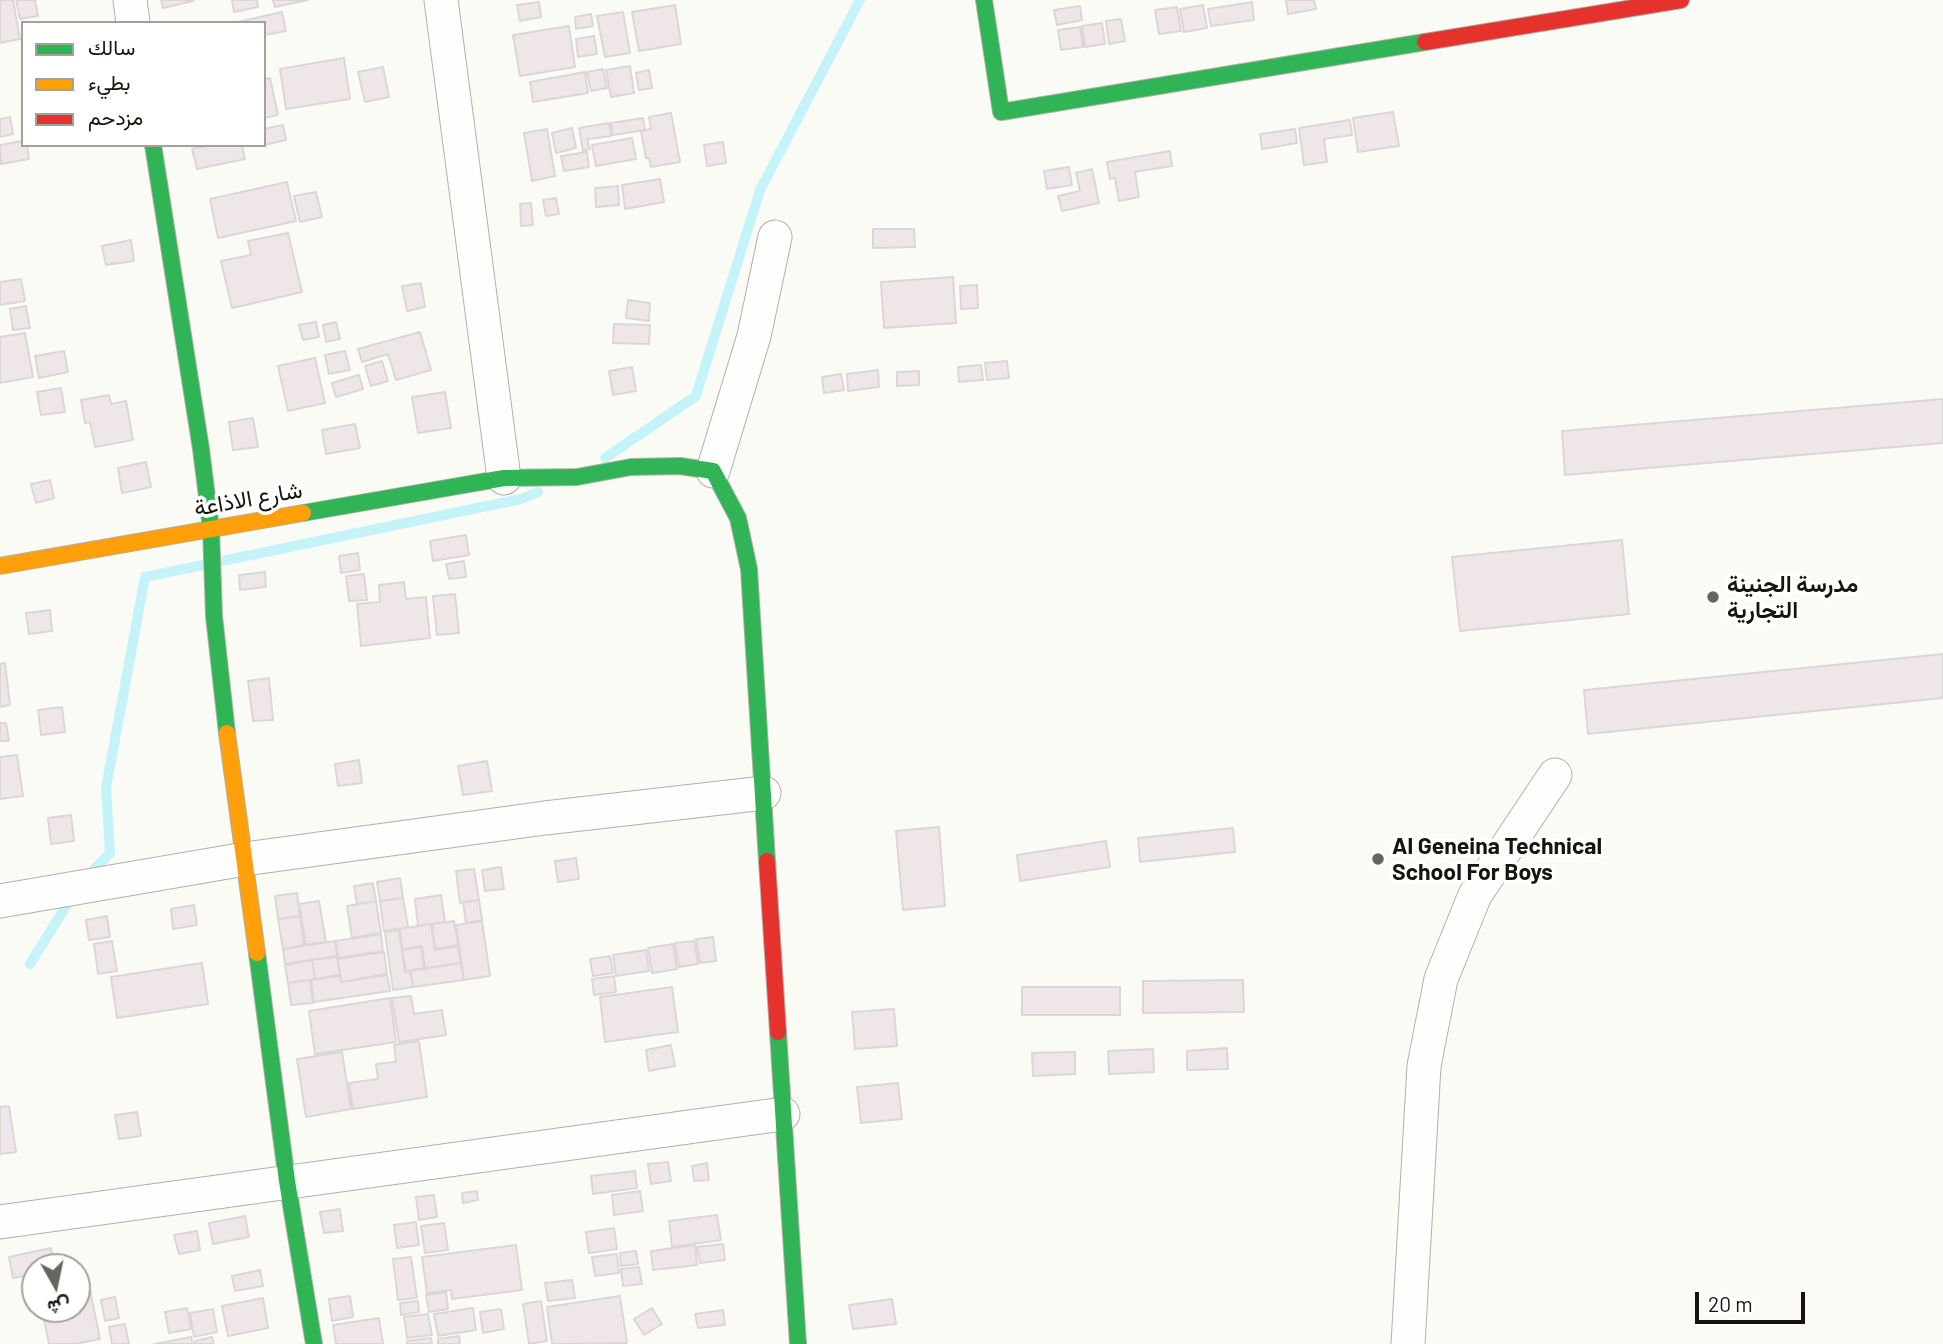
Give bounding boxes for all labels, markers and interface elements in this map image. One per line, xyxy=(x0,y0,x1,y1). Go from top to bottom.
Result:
legend xyxy=(21,21,266,147)
text: سالك xyxy=(88,34,135,59)
text: بطيء xyxy=(88,69,131,94)
text: مزدحم xyxy=(88,104,143,129)
street label: شارع الاذاعة xyxy=(192,476,304,522)
place label: مدرسة الجنينة التجارية xyxy=(1727,570,1858,624)
marker: مدرسة الجنينة التجارية xyxy=(1705,589,1721,605)
place label: Al Geneina Technical School For Boys xyxy=(1392,832,1602,886)
marker: Al Geneina Technical School For Boys xyxy=(1370,851,1386,867)
north arrow xyxy=(21,1253,91,1323)
scale bar xyxy=(1698,1278,1808,1322)
text: 20 m xyxy=(1708,1291,1753,1316)
text: ش xyxy=(46,1294,72,1320)

